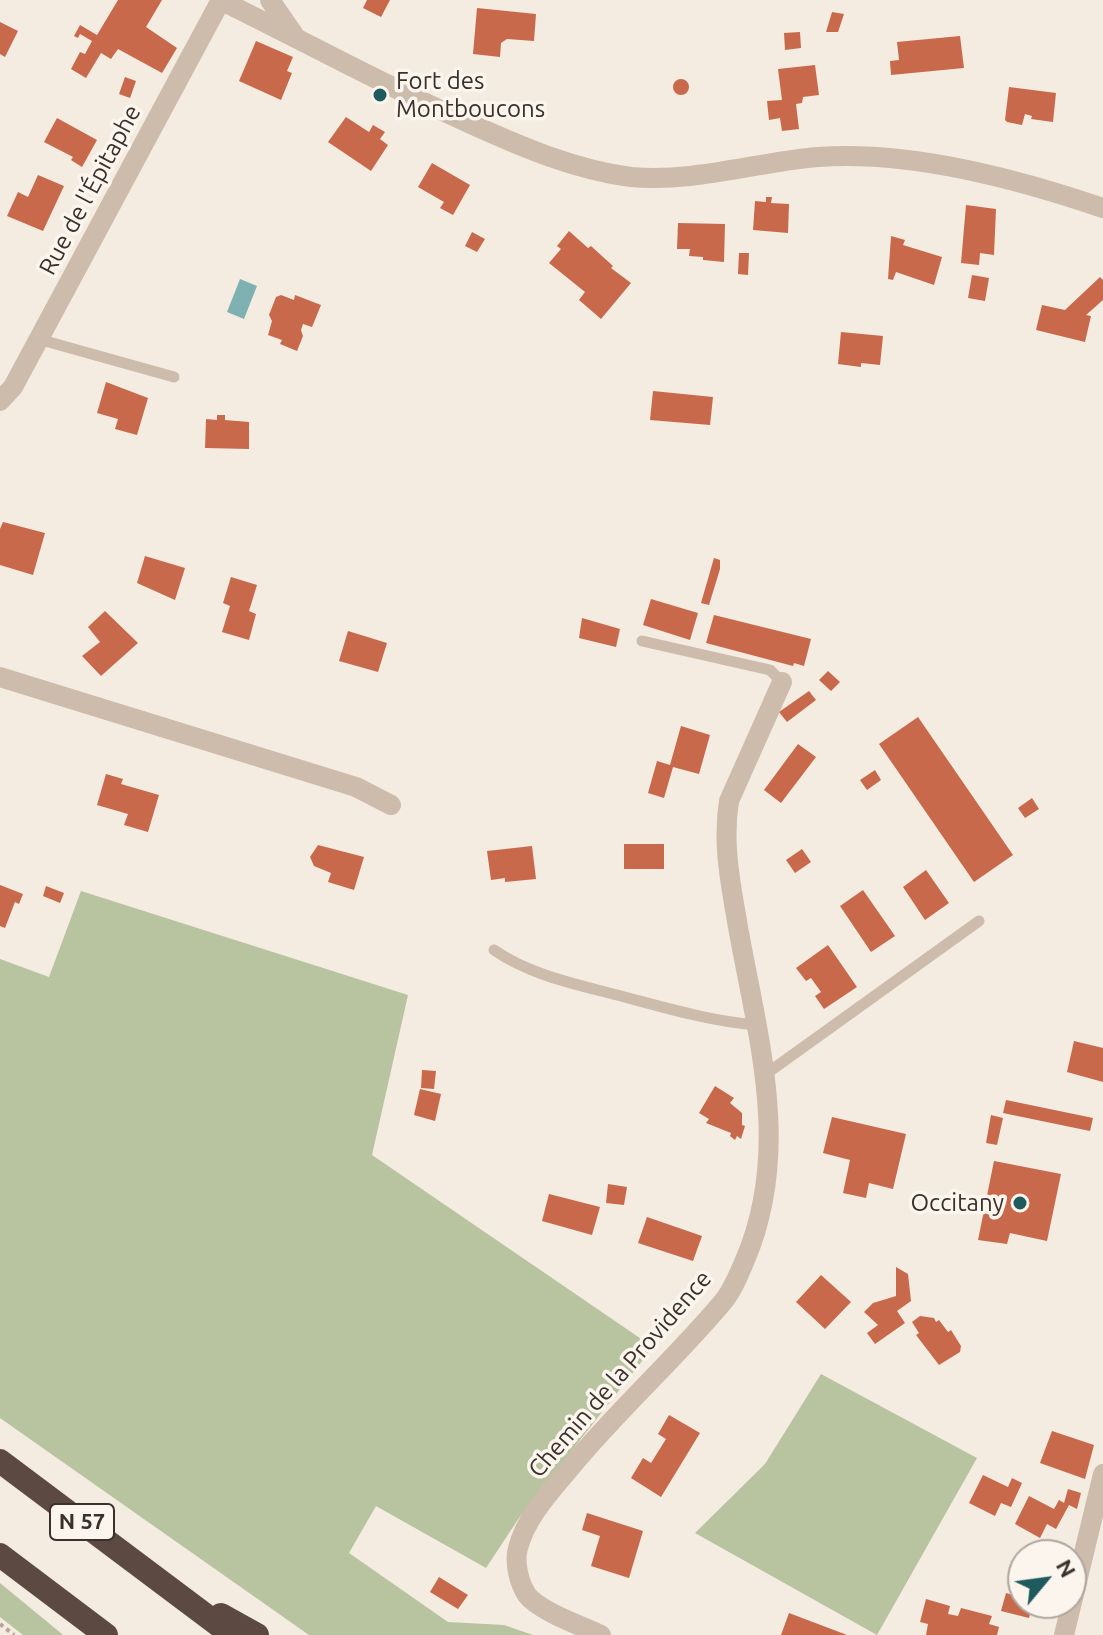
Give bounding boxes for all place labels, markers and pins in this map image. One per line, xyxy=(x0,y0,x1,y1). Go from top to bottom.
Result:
place label: Fort des Montboucons xyxy=(396,67,545,123)
marker: Fort des Montboucons xyxy=(371,86,389,104)
place label: Occitany xyxy=(910,1189,1004,1217)
marker: Occitany xyxy=(1011,1194,1029,1212)

